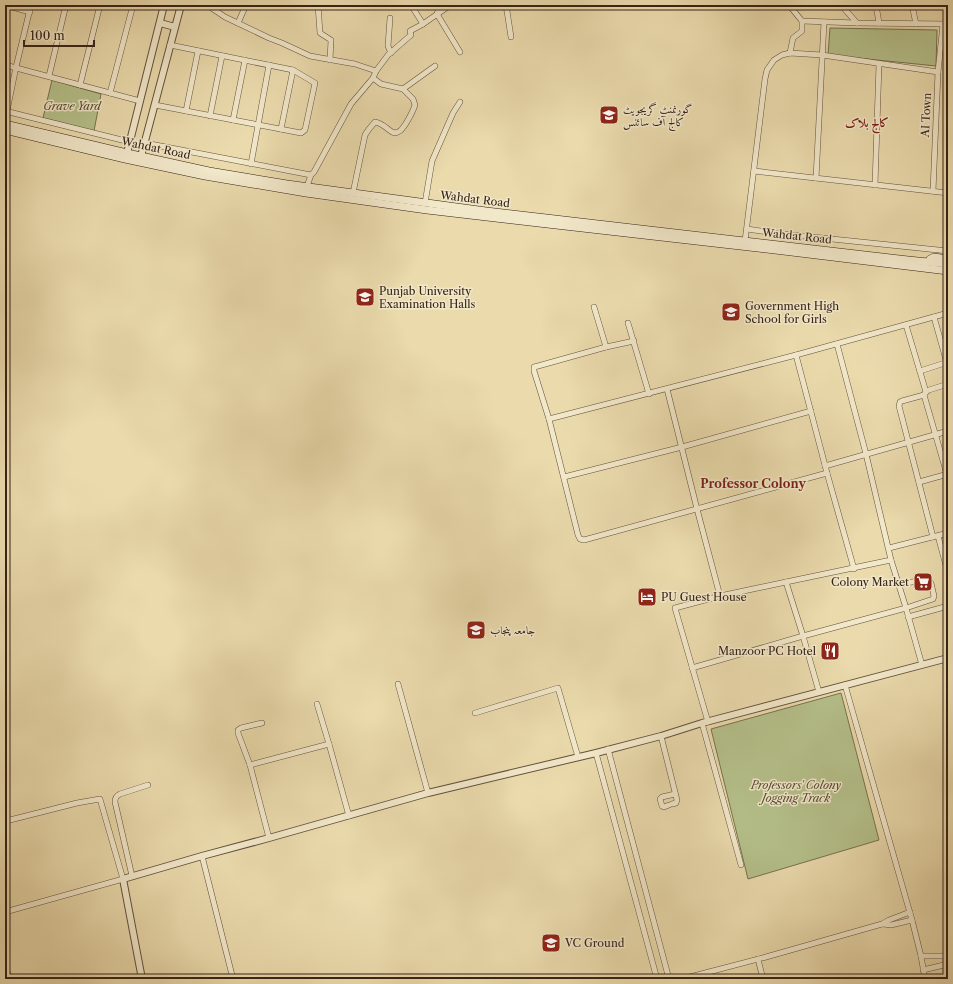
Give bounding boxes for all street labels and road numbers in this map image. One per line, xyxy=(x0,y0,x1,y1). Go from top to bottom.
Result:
street label: AI Town xyxy=(918,92,934,139)
street label: Wahdat Road xyxy=(119,134,192,162)
street label: Wahdat Road xyxy=(438,188,511,210)
street label: Wahdat Road xyxy=(760,225,833,247)

